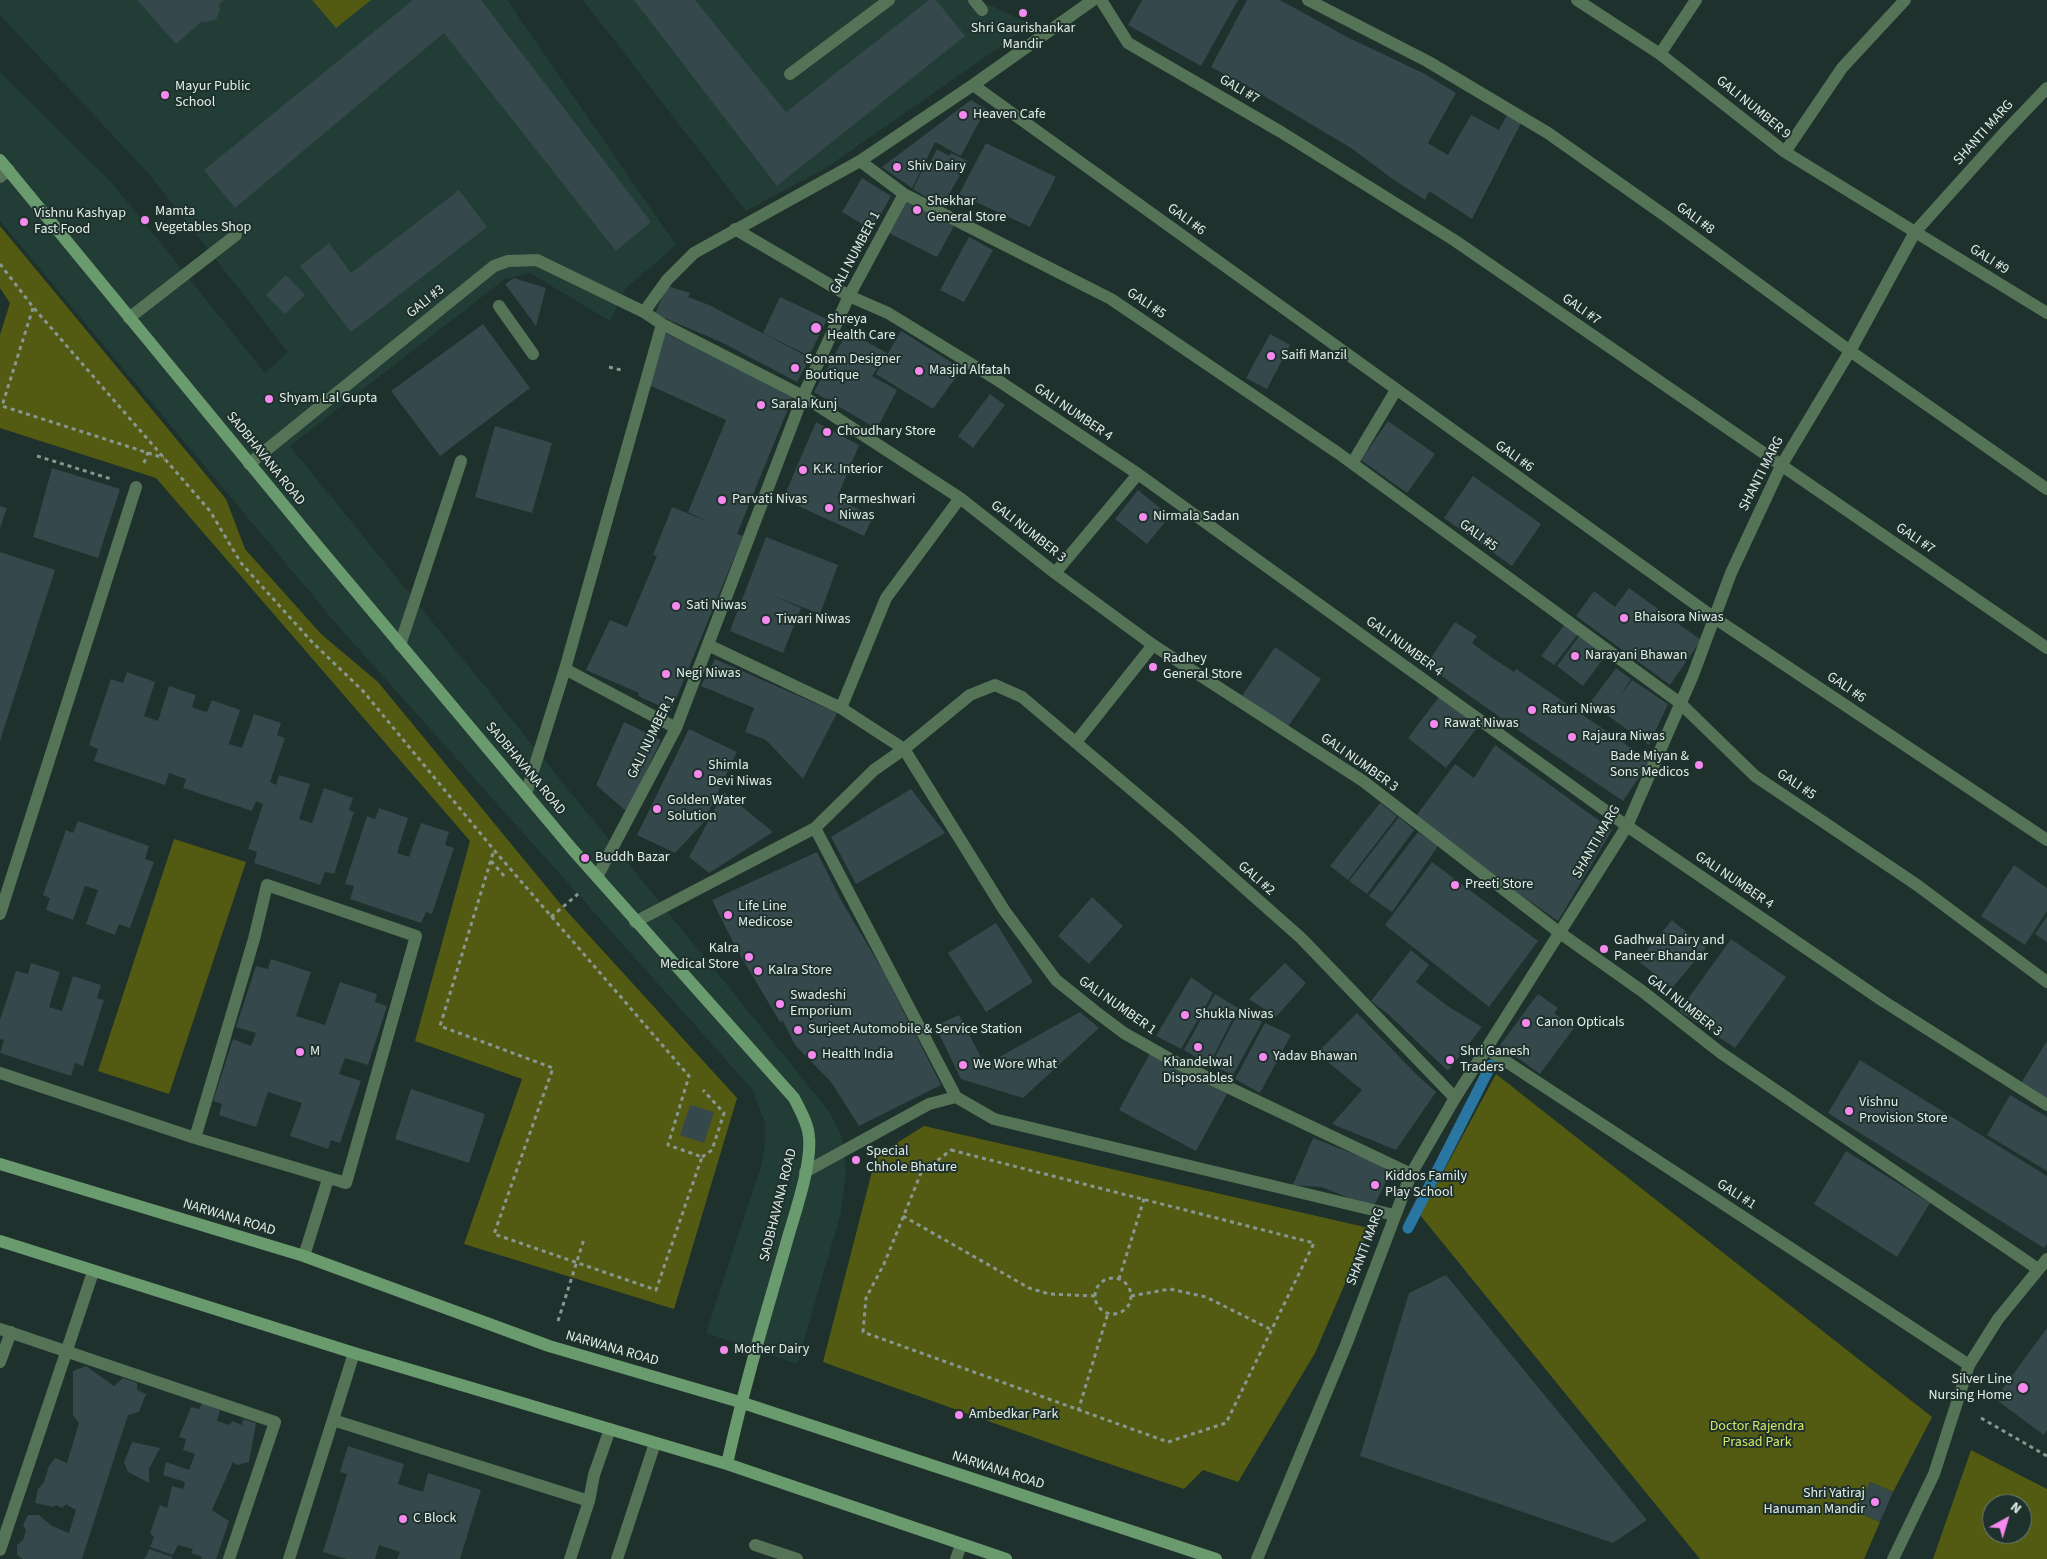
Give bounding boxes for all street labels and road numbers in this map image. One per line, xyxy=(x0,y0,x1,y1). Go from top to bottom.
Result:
street label: GALI #7 xyxy=(1216,72,1262,108)
street label: GALI NUMBER 9 xyxy=(1712,73,1794,143)
street label: SHANTI MARG xyxy=(1950,97,2018,169)
street label: GALI #8 xyxy=(1673,199,1717,239)
street label: GALI #6 xyxy=(1164,200,1208,240)
street label: GALI NUMBER 1 xyxy=(827,209,885,297)
street label: GALI #9 xyxy=(1966,241,2012,279)
street label: GALI #3 xyxy=(404,282,448,322)
street label: GALI #5 xyxy=(1123,285,1169,323)
street label: GALI #7 xyxy=(1558,291,1604,329)
street label: GALI NUMBER 4 xyxy=(1031,381,1115,445)
street label: SADBHAVANA ROAD xyxy=(222,409,308,509)
street label: SHANTI MARG xyxy=(1736,434,1788,514)
street label: GALI #6 xyxy=(1491,438,1537,476)
street label: GALI NUMBER 3 xyxy=(987,497,1069,567)
street label: GALI #5 xyxy=(1456,516,1500,556)
street label: GALI #7 xyxy=(1892,520,1938,558)
street label: GALI NUMBER 4 xyxy=(1362,613,1446,681)
street label: GALI #6 xyxy=(1823,669,1869,707)
street label: GALI NUMBER 1 xyxy=(624,692,680,782)
street label: SADBHAVANA ROAD xyxy=(481,719,569,819)
street label: GALI NUMBER 3 xyxy=(1317,730,1401,796)
street label: GALI #5 xyxy=(1773,766,1819,804)
street label: SHANTI MARG xyxy=(1569,802,1625,882)
street label: GALI NUMBER 4 xyxy=(1692,849,1776,913)
street label: GALI #2 xyxy=(1234,858,1278,900)
street label: GALI NUMBER 3 xyxy=(1643,971,1725,1041)
street label: GALI NUMBER 1 xyxy=(1075,973,1159,1039)
street label: SADBHAVANA ROAD xyxy=(757,1147,801,1263)
street label: GALI #1 xyxy=(1713,1176,1759,1214)
street label: NARWANA ROAD xyxy=(181,1196,277,1240)
street label: SHANTI MARG xyxy=(1344,1206,1388,1288)
street label: NARWANA ROAD xyxy=(563,1328,661,1370)
street label: NARWANA ROAD xyxy=(950,1448,1046,1494)

